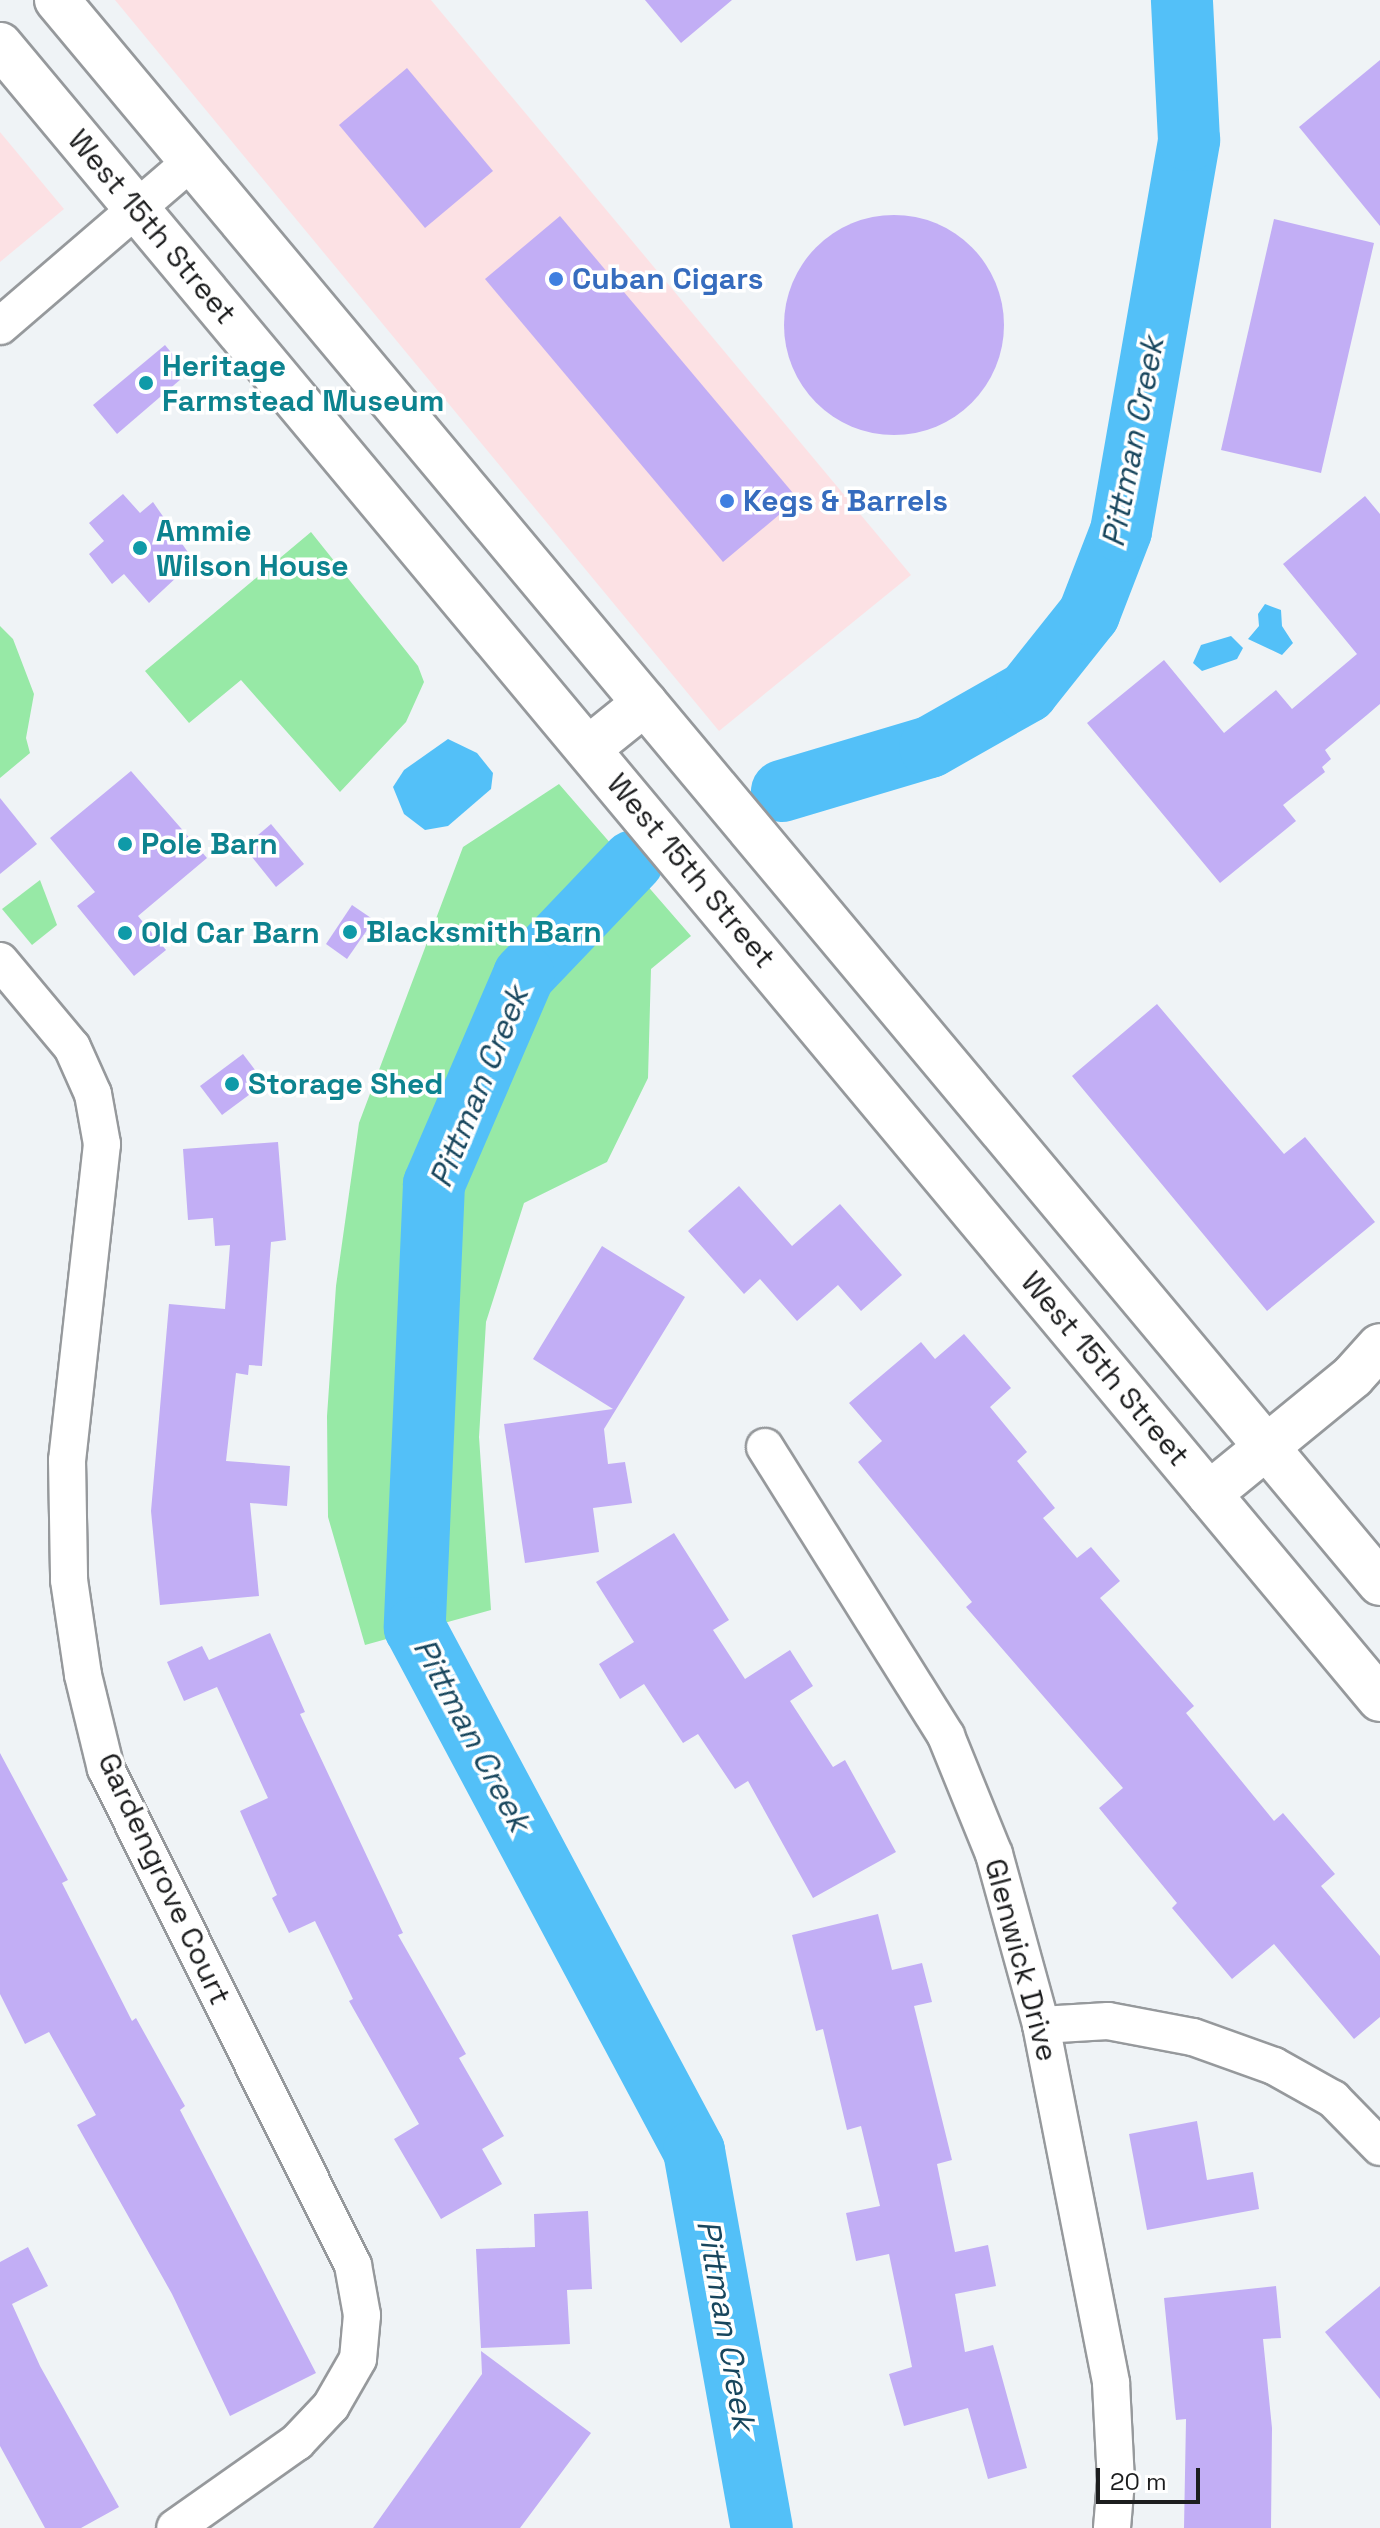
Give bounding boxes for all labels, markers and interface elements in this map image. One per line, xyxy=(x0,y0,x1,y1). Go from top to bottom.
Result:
street label: West 15th Street xyxy=(60,122,244,332)
place label: Cuban Cigars xyxy=(572,261,763,297)
marker: Cuban Cigars xyxy=(547,270,565,288)
water label: Pittman Creek xyxy=(1094,334,1172,550)
place label: Heritage Farmstead Museum xyxy=(162,348,444,418)
marker: Heritage Farmstead Museum xyxy=(137,374,155,392)
place label: Kegs & Barrels xyxy=(743,483,948,519)
marker: Kegs & Barrels xyxy=(718,492,736,510)
place label: Ammie Wilson House xyxy=(156,513,349,584)
marker: Ammie Wilson House xyxy=(131,539,149,557)
street label: West 15th Street xyxy=(599,766,783,976)
place label: Pole Barn xyxy=(141,826,278,862)
marker: Pole Barn xyxy=(116,835,134,853)
place label: Blacksmith Barn xyxy=(366,914,602,950)
place label: Old Car Barn xyxy=(141,915,320,951)
marker: Blacksmith Barn xyxy=(341,923,359,941)
marker: Old Car Barn xyxy=(116,924,134,942)
water label: Pittman Creek xyxy=(421,981,537,1193)
place label: Storage Shed xyxy=(248,1066,443,1102)
marker: Storage Shed xyxy=(223,1075,241,1093)
street label: West 15th Street xyxy=(1013,1264,1197,1474)
water label: Pittman Creek xyxy=(405,1632,539,1838)
street label: Gardengrove Court xyxy=(90,1747,238,2011)
street label: Glenwick Drive xyxy=(977,1855,1065,2065)
water label: Pittman Creek xyxy=(689,2217,763,2433)
scale bar xyxy=(1100,2452,1204,2502)
text: 20 m xyxy=(1110,2466,1167,2497)

